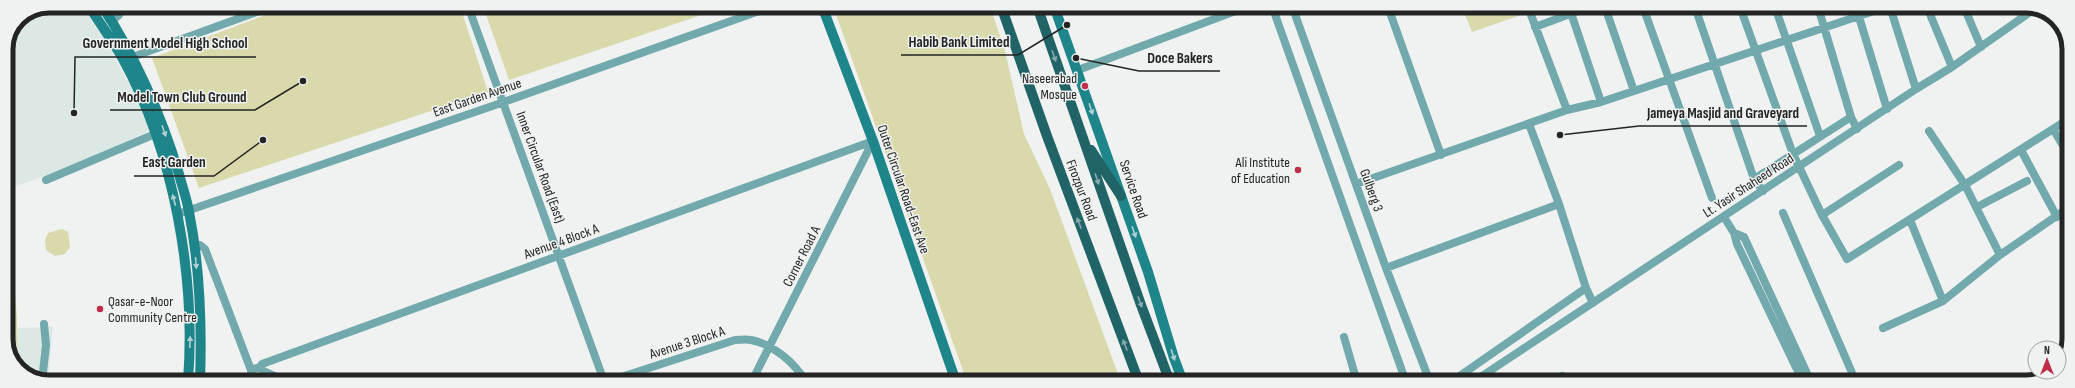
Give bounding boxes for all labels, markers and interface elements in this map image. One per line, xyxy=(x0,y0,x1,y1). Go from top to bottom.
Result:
callout: Habib Bank Limited xyxy=(901,28,1018,55)
callout: Government Model High School xyxy=(75,30,256,57)
text: Habib Bank Limited xyxy=(909,33,1009,52)
text: Government Model High School xyxy=(82,34,248,53)
callout: Doce Bakers xyxy=(1139,44,1220,71)
text: Doce Bakers xyxy=(1147,49,1213,68)
one-way arrow xyxy=(1052,51,1058,63)
place label: Naseerabad Mosque xyxy=(1022,70,1077,103)
street label: East Garden Avenue xyxy=(431,74,524,121)
marker: Naseerabad Mosque xyxy=(1080,81,1090,91)
callout: Model Town Club Ground xyxy=(110,83,255,110)
text: Model Town Club Ground xyxy=(117,88,247,107)
callout: Jameya Masjid and Graveyard xyxy=(1639,99,1807,126)
one-way arrow xyxy=(1088,103,1094,115)
text: Jameya Masjid and Graveyard xyxy=(1646,104,1799,123)
street label: Inner Circular Road (East) xyxy=(512,109,569,225)
street label: Outer Circular Road-East Ave xyxy=(873,122,934,256)
one-way arrow xyxy=(162,125,168,137)
callout: East Garden xyxy=(134,149,214,176)
street label: Lt. Yasir Shaheed Road xyxy=(1700,150,1797,221)
text: East Garden xyxy=(142,153,206,172)
place label: Ali Institute of Education xyxy=(1231,154,1290,187)
street label: Firozpur Road xyxy=(1062,157,1101,223)
street label: Service Road xyxy=(1116,158,1151,221)
marker: Ali Institute of Education xyxy=(1293,165,1303,175)
street label: Gulberg 3 xyxy=(1356,166,1387,214)
one-way arrow xyxy=(1094,174,1100,186)
one-way arrow xyxy=(171,193,177,206)
one-way arrow xyxy=(1076,217,1082,229)
street label: Avenue 4 Block A xyxy=(521,220,602,263)
street label: Corner Road A xyxy=(779,222,824,289)
one-way arrow xyxy=(1131,226,1137,238)
one-way arrow xyxy=(193,257,199,269)
place label: Qasar-e-Noor Community Centre xyxy=(108,293,197,326)
one-way arrow xyxy=(1137,296,1143,308)
marker: Qasar-e-Noor Community Centre xyxy=(95,304,105,314)
street label: Avenue 3 Block A xyxy=(646,322,728,363)
one-way arrow xyxy=(186,336,193,348)
one-way arrow xyxy=(1122,339,1128,351)
north arrow xyxy=(2027,340,2067,380)
text: N xyxy=(2044,344,2050,357)
one-way arrow xyxy=(1170,350,1176,362)

